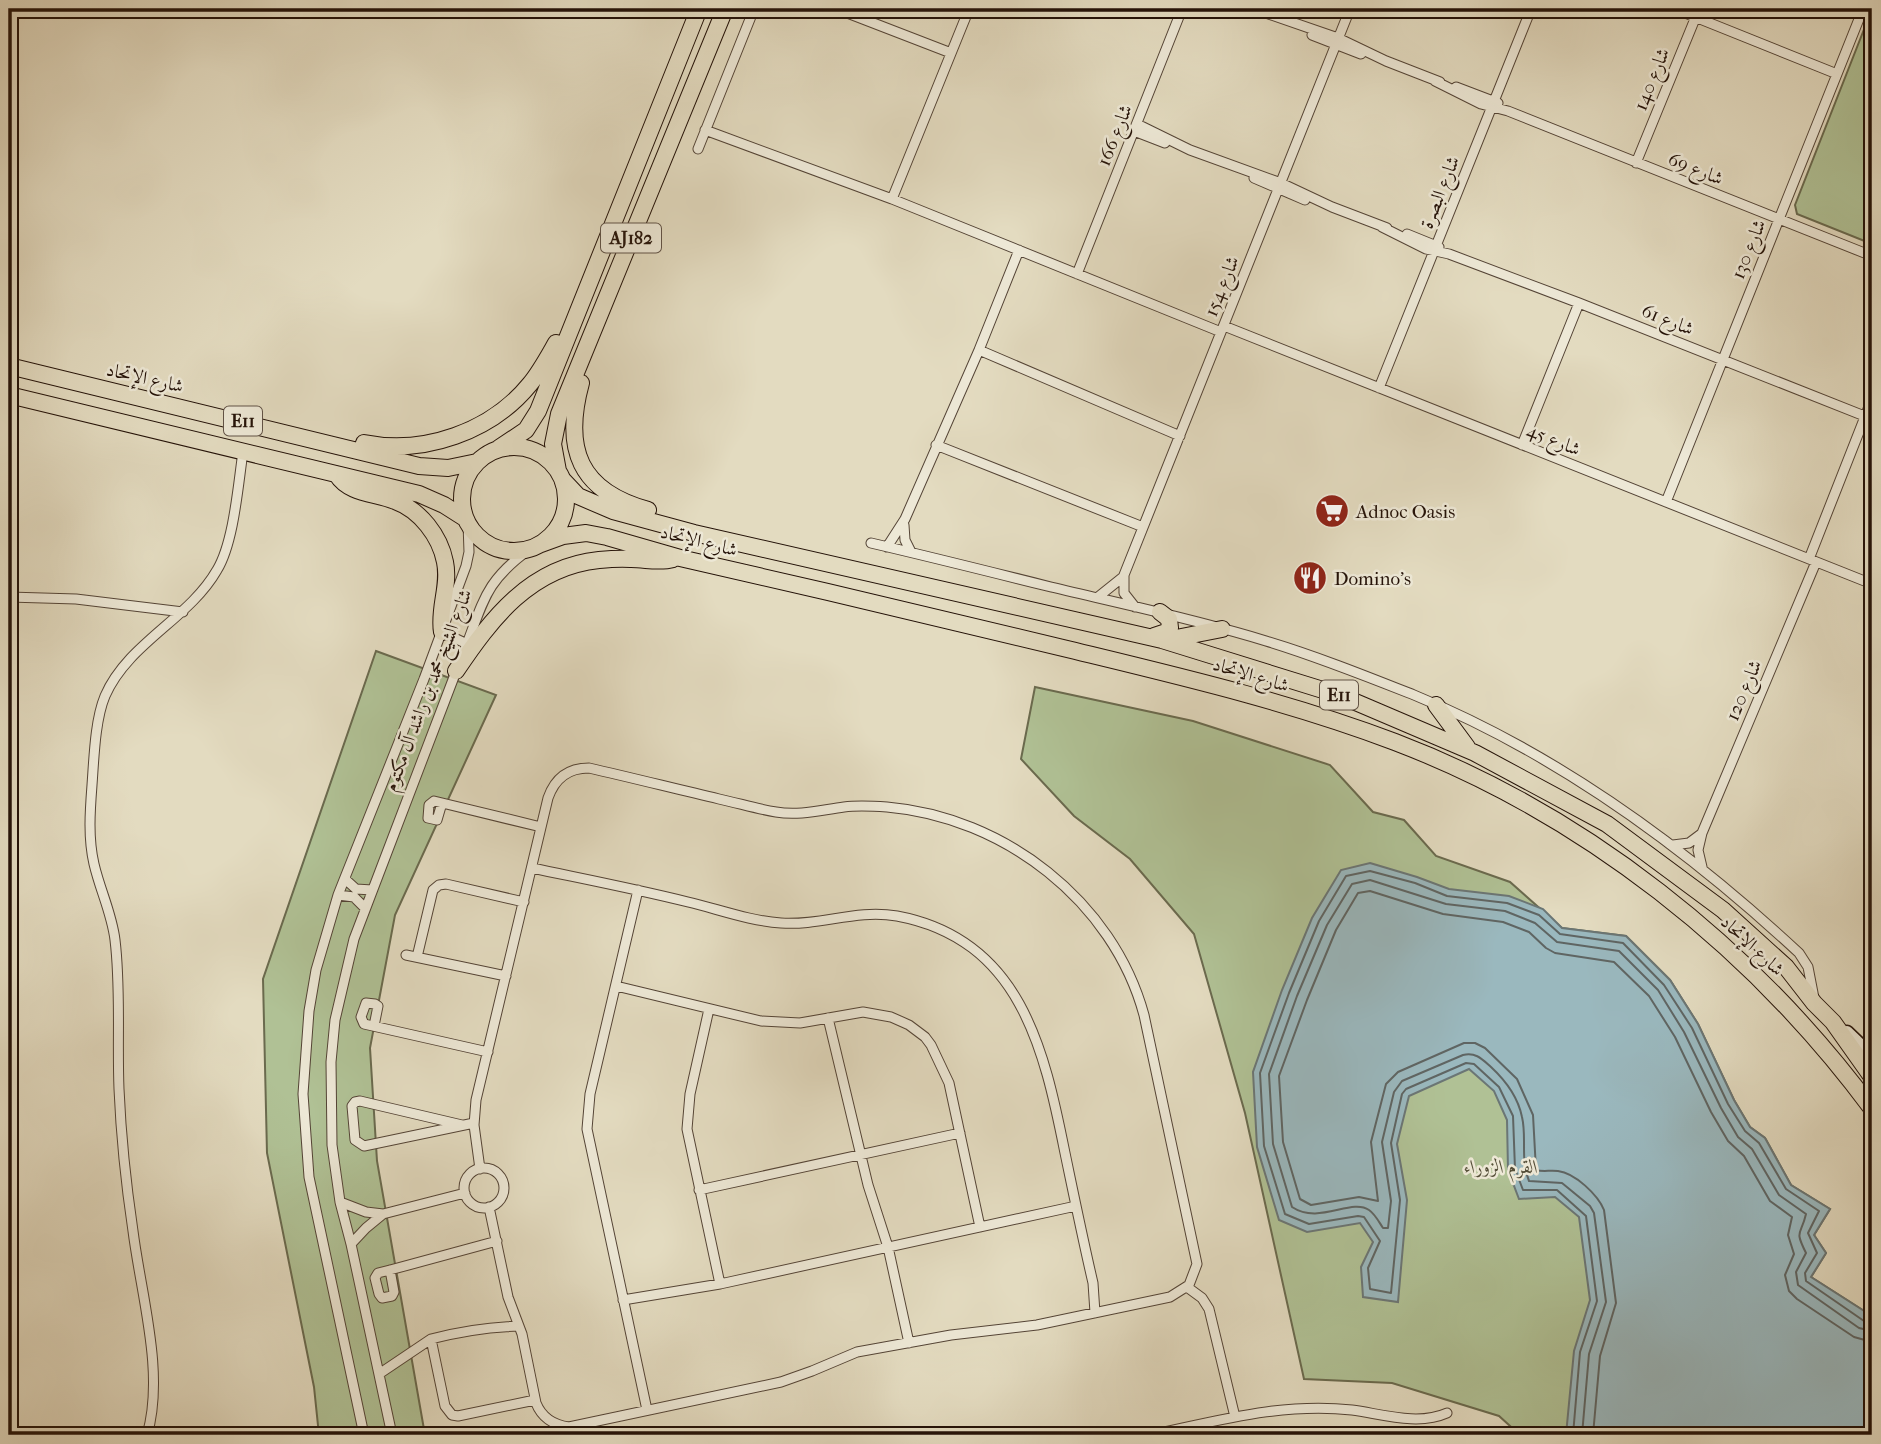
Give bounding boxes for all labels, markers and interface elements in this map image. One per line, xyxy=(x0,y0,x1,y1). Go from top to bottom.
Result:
street label: شارع 140 xyxy=(1629,45,1678,115)
street label: شارع 166 xyxy=(1093,101,1141,171)
street label: شارع 69 xyxy=(1663,148,1726,194)
street label: شارع البصرة xyxy=(1415,153,1468,233)
street label: شارع 130 xyxy=(1727,216,1774,284)
road number: AJ182 xyxy=(601,224,661,252)
street label: شارع 154 xyxy=(1200,253,1248,321)
street label: شارع 61 xyxy=(1637,300,1697,344)
street label: شارع الإتحاد xyxy=(103,358,185,401)
road number: E11 xyxy=(224,407,262,436)
street label: شارع 45 xyxy=(1522,419,1584,464)
supermarket icon: Adnoc Oasis xyxy=(1313,492,1351,530)
place label: Adnoc Oasis xyxy=(1355,501,1455,523)
street label: شارع الإتحاد xyxy=(657,521,739,565)
restaurant icon: Domino's xyxy=(1291,559,1329,597)
place label: Domino's xyxy=(1334,568,1411,590)
street label: شارع الشيخ محمد بن راشد آل مكتوم xyxy=(379,586,482,797)
street label: شارع الإتحاد xyxy=(1209,653,1291,701)
street label: شارع 120 xyxy=(1721,657,1770,726)
road number: E11 xyxy=(1320,680,1358,710)
street label: شارع الإتحاد xyxy=(1713,911,1789,983)
park label: القرم الزوراء xyxy=(1464,1156,1538,1183)

